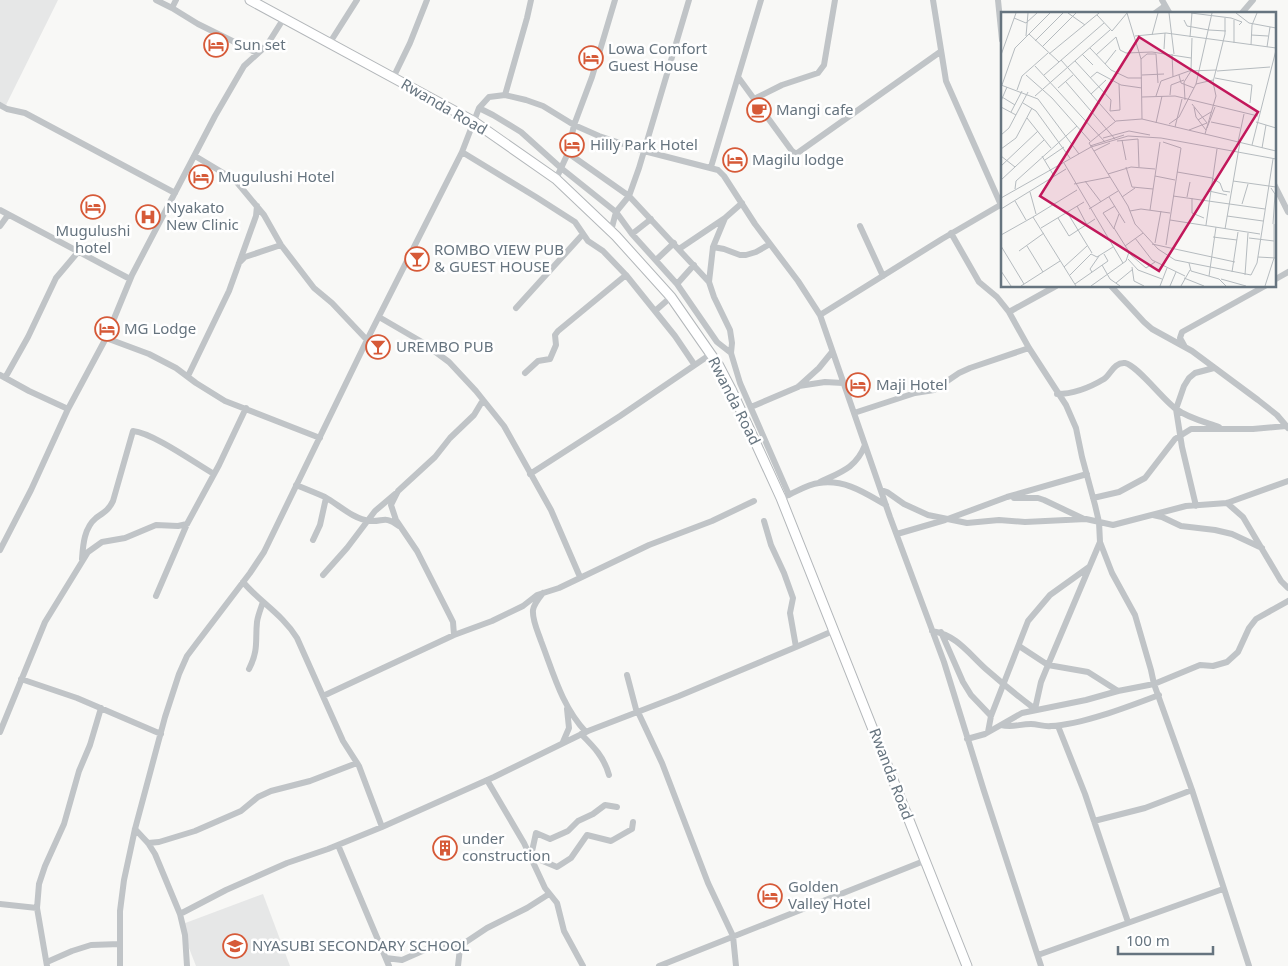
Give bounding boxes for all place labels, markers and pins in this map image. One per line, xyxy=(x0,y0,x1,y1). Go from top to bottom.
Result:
hotel icon: Sun set xyxy=(203,32,229,58)
place label: Sun set xyxy=(234,34,286,54)
place label: Lowa Comfort Guest House xyxy=(608,38,708,75)
hotel icon: Lowa Comfort Guest House xyxy=(578,45,604,71)
cafe icon: Mangi cafe xyxy=(746,97,772,123)
place label: Mangi cafe xyxy=(776,99,854,119)
hotel icon: Hilly Park Hotel xyxy=(559,132,585,158)
place label: Hilly Park Hotel xyxy=(590,134,698,154)
hotel icon: Magilu lodge xyxy=(722,147,748,173)
place label: Magilu lodge xyxy=(752,149,844,169)
hotel icon: Mugulushi Hotel xyxy=(188,164,214,190)
place label: Mugulushi Hotel xyxy=(218,166,335,186)
hotel icon: Mugulushi hotel xyxy=(80,194,106,220)
place label: Nyakato New Clinic xyxy=(166,197,239,234)
hospital icon: Nyakato New Clinic xyxy=(135,204,161,230)
place label: Mugulushi hotel xyxy=(56,220,130,257)
place label: ROMBO VIEW PUB & GUEST HOUSE xyxy=(434,239,564,276)
bar icon: ROMBO VIEW PUB & GUEST HOUSE xyxy=(404,246,430,272)
hotel icon: MG Lodge xyxy=(94,316,120,342)
place label: MG Lodge xyxy=(124,318,196,338)
bar icon: UREMBO PUB xyxy=(365,334,391,360)
place label: UREMBO PUB xyxy=(396,336,493,356)
hotel icon: Maji Hotel xyxy=(845,372,871,398)
place label: Maji Hotel xyxy=(876,374,948,394)
place label: under construction xyxy=(462,828,550,865)
building icon: under construction xyxy=(432,835,458,861)
place label: Golden Valley Hotel xyxy=(788,876,871,913)
hotel icon: Golden Valley Hotel xyxy=(757,883,783,909)
school or university icon: NYASUBI SECONDARY SCHOOL xyxy=(222,933,248,959)
place label: NYASUBI SECONDARY SCHOOL xyxy=(252,935,470,955)

